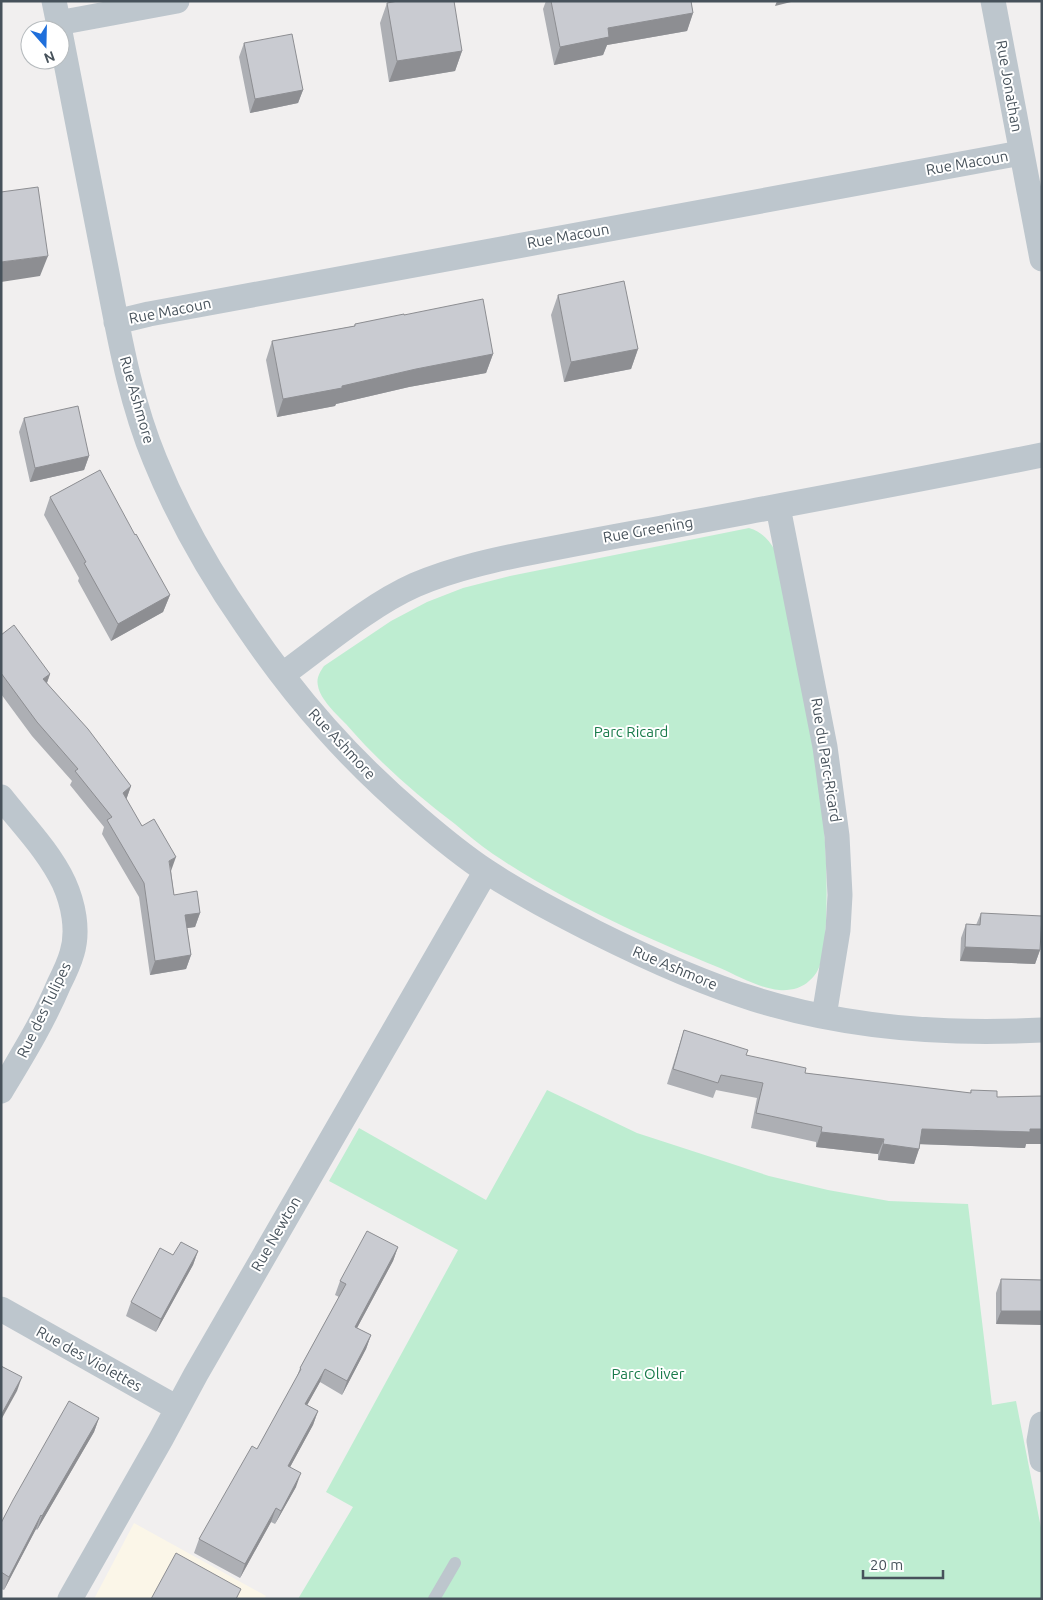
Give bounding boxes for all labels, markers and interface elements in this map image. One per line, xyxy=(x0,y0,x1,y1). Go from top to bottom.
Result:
north arrow xyxy=(20,20,70,70)
street label: Rue Jonathan xyxy=(993,39,1026,133)
text: N xyxy=(42,48,57,67)
street label: Rue Macoun xyxy=(924,147,1009,178)
street label: Rue Macoun xyxy=(525,220,610,251)
street label: Rue Macoun xyxy=(127,294,212,327)
street label: Rue Ashmore xyxy=(117,354,158,446)
street label: Rue Greening xyxy=(602,513,694,546)
street label: Rue du Parc-Ricard xyxy=(808,697,845,823)
street label: Rue Ashmore xyxy=(305,705,379,782)
park label: Parc Ricard xyxy=(594,723,668,740)
street label: Rue Ashmore xyxy=(630,942,720,993)
street label: Rue des Tulipes xyxy=(13,959,74,1060)
street label: Rue Newton xyxy=(247,1193,304,1274)
street label: Rue des Violettes xyxy=(34,1323,145,1395)
park label: Parc Oliver xyxy=(611,1365,685,1382)
scale bar xyxy=(863,1548,943,1580)
text: 20 m xyxy=(870,1556,903,1573)

